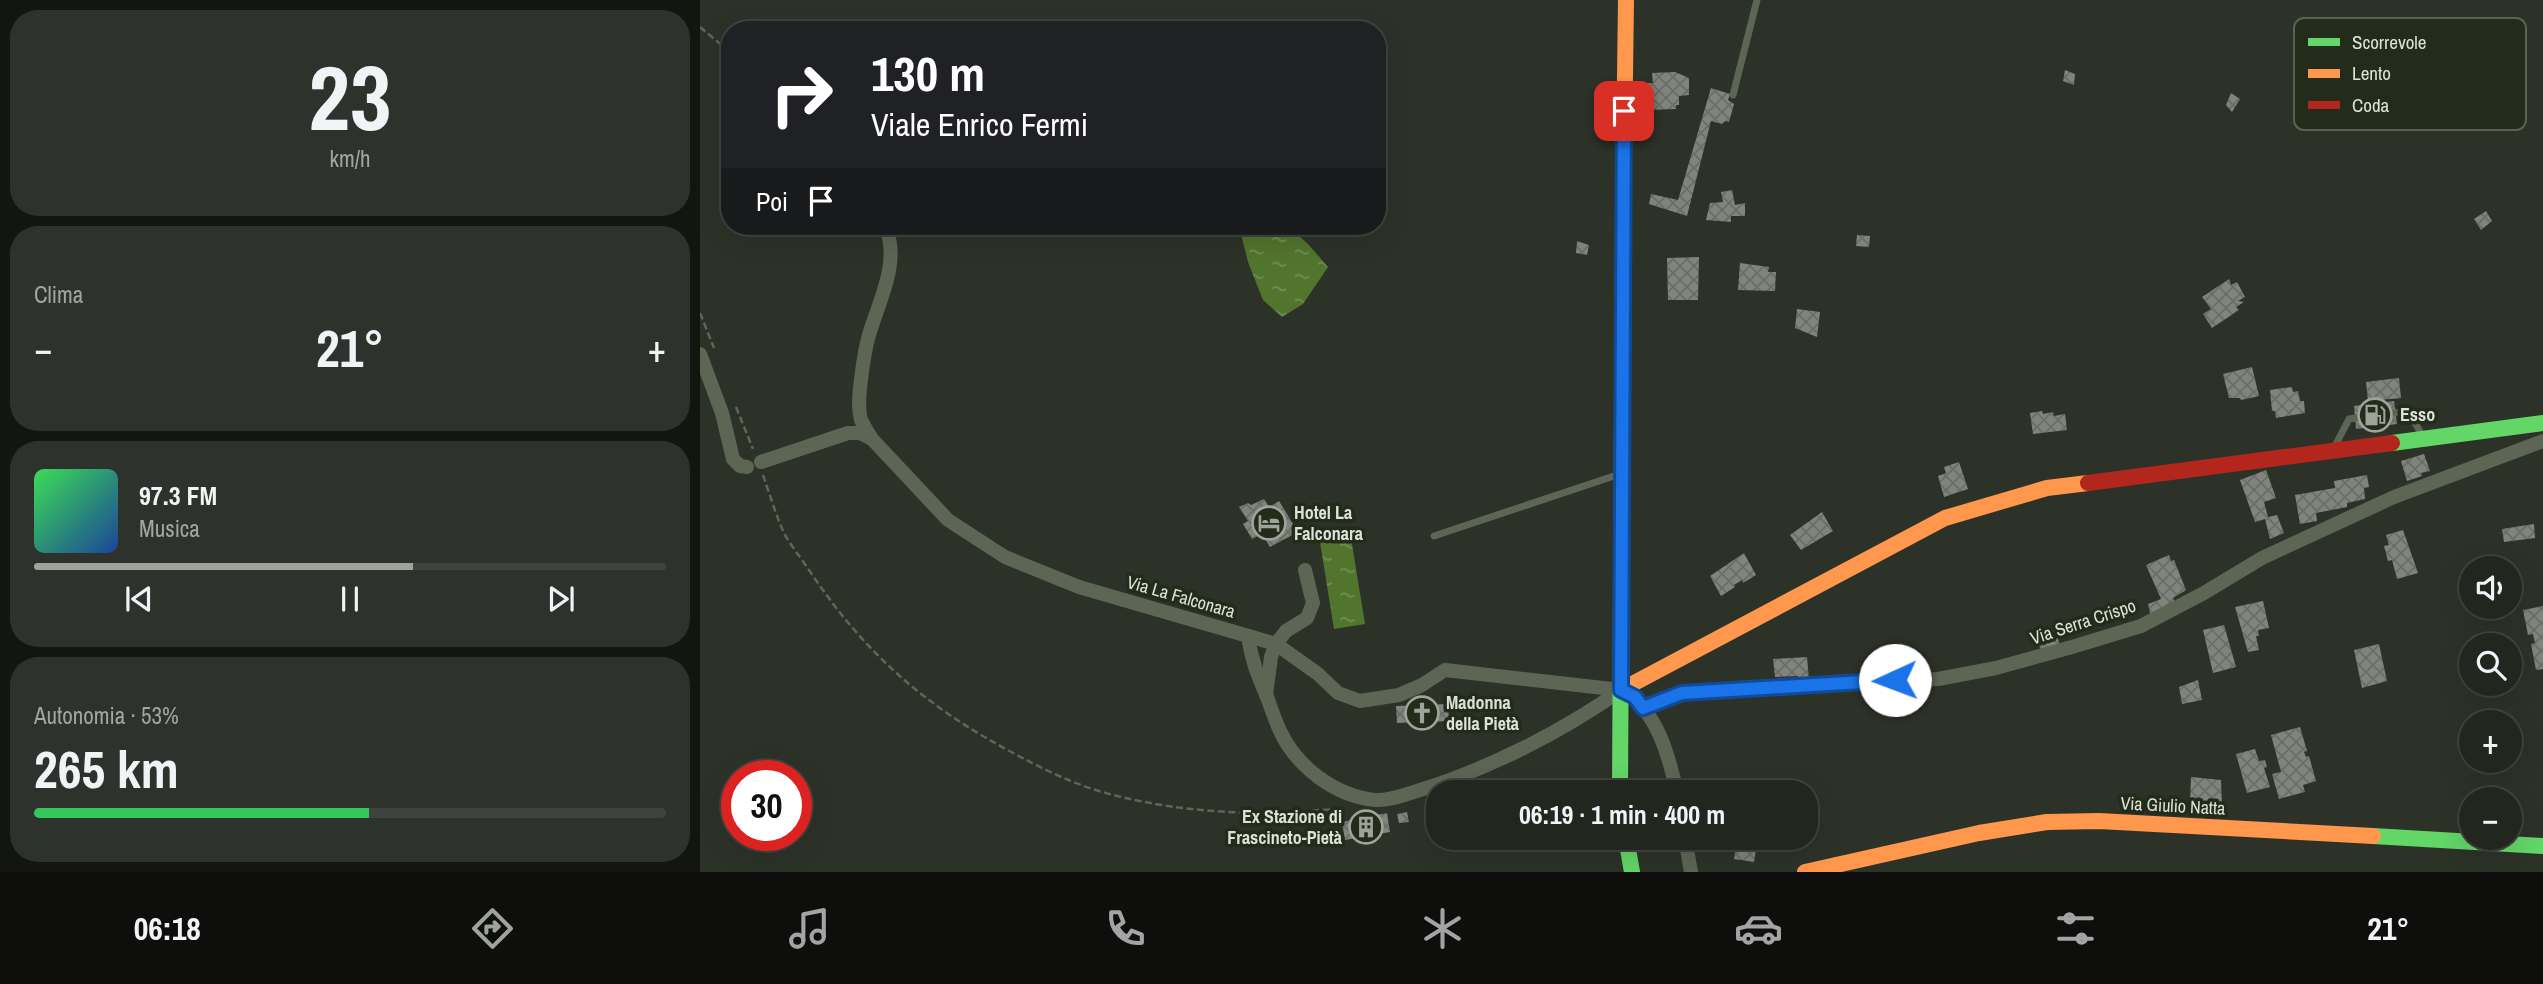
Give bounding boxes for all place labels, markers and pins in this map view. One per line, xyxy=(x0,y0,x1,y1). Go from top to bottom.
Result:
pin xyxy=(1594,81,1654,141)
fuel station icon: Esso xyxy=(2356,396,2394,434)
place label: Esso xyxy=(2400,402,2435,427)
place label: Hotel La Falconara xyxy=(1294,500,1364,546)
hotel icon: Hotel La Falconara xyxy=(1250,504,1288,542)
place label: Madonna della Pietà xyxy=(1446,690,1520,736)
church icon: Madonna della Pietà xyxy=(1403,694,1441,732)
place label: Ex Stazione di Frascineto-Pietà xyxy=(1227,804,1343,850)
building icon: Ex Stazione di Frascineto-Pietà xyxy=(1347,808,1385,846)

